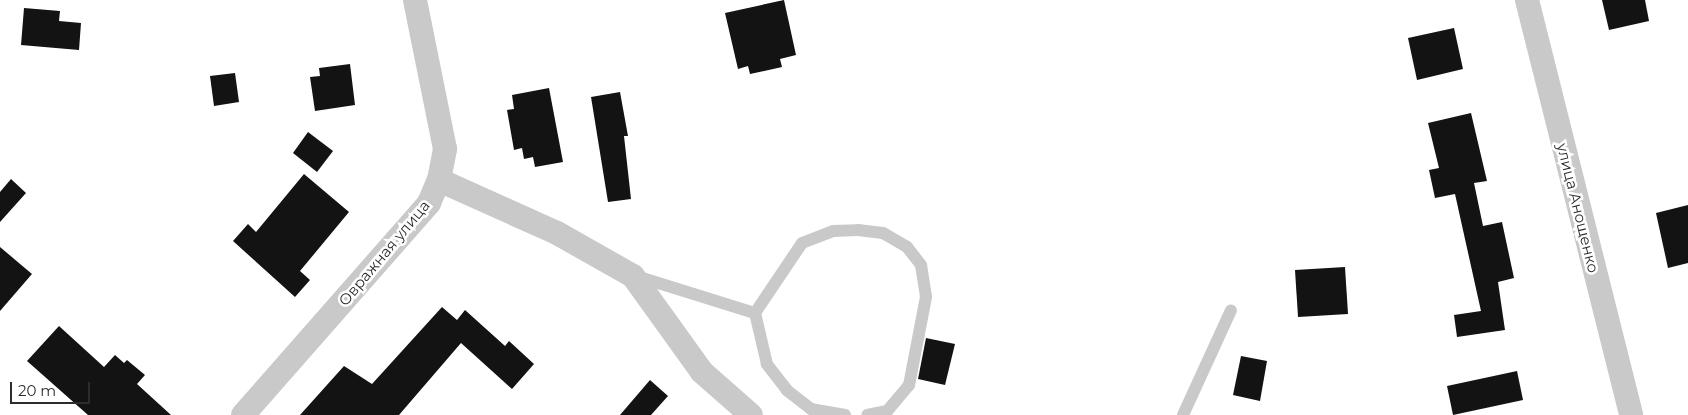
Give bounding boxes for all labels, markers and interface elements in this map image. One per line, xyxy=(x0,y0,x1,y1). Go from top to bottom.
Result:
street label: улица Анощенко xyxy=(1553,141,1603,275)
street label: Овражная улица xyxy=(335,197,433,309)
scale bar xyxy=(12,372,92,404)
text: 20 m xyxy=(18,381,56,400)

